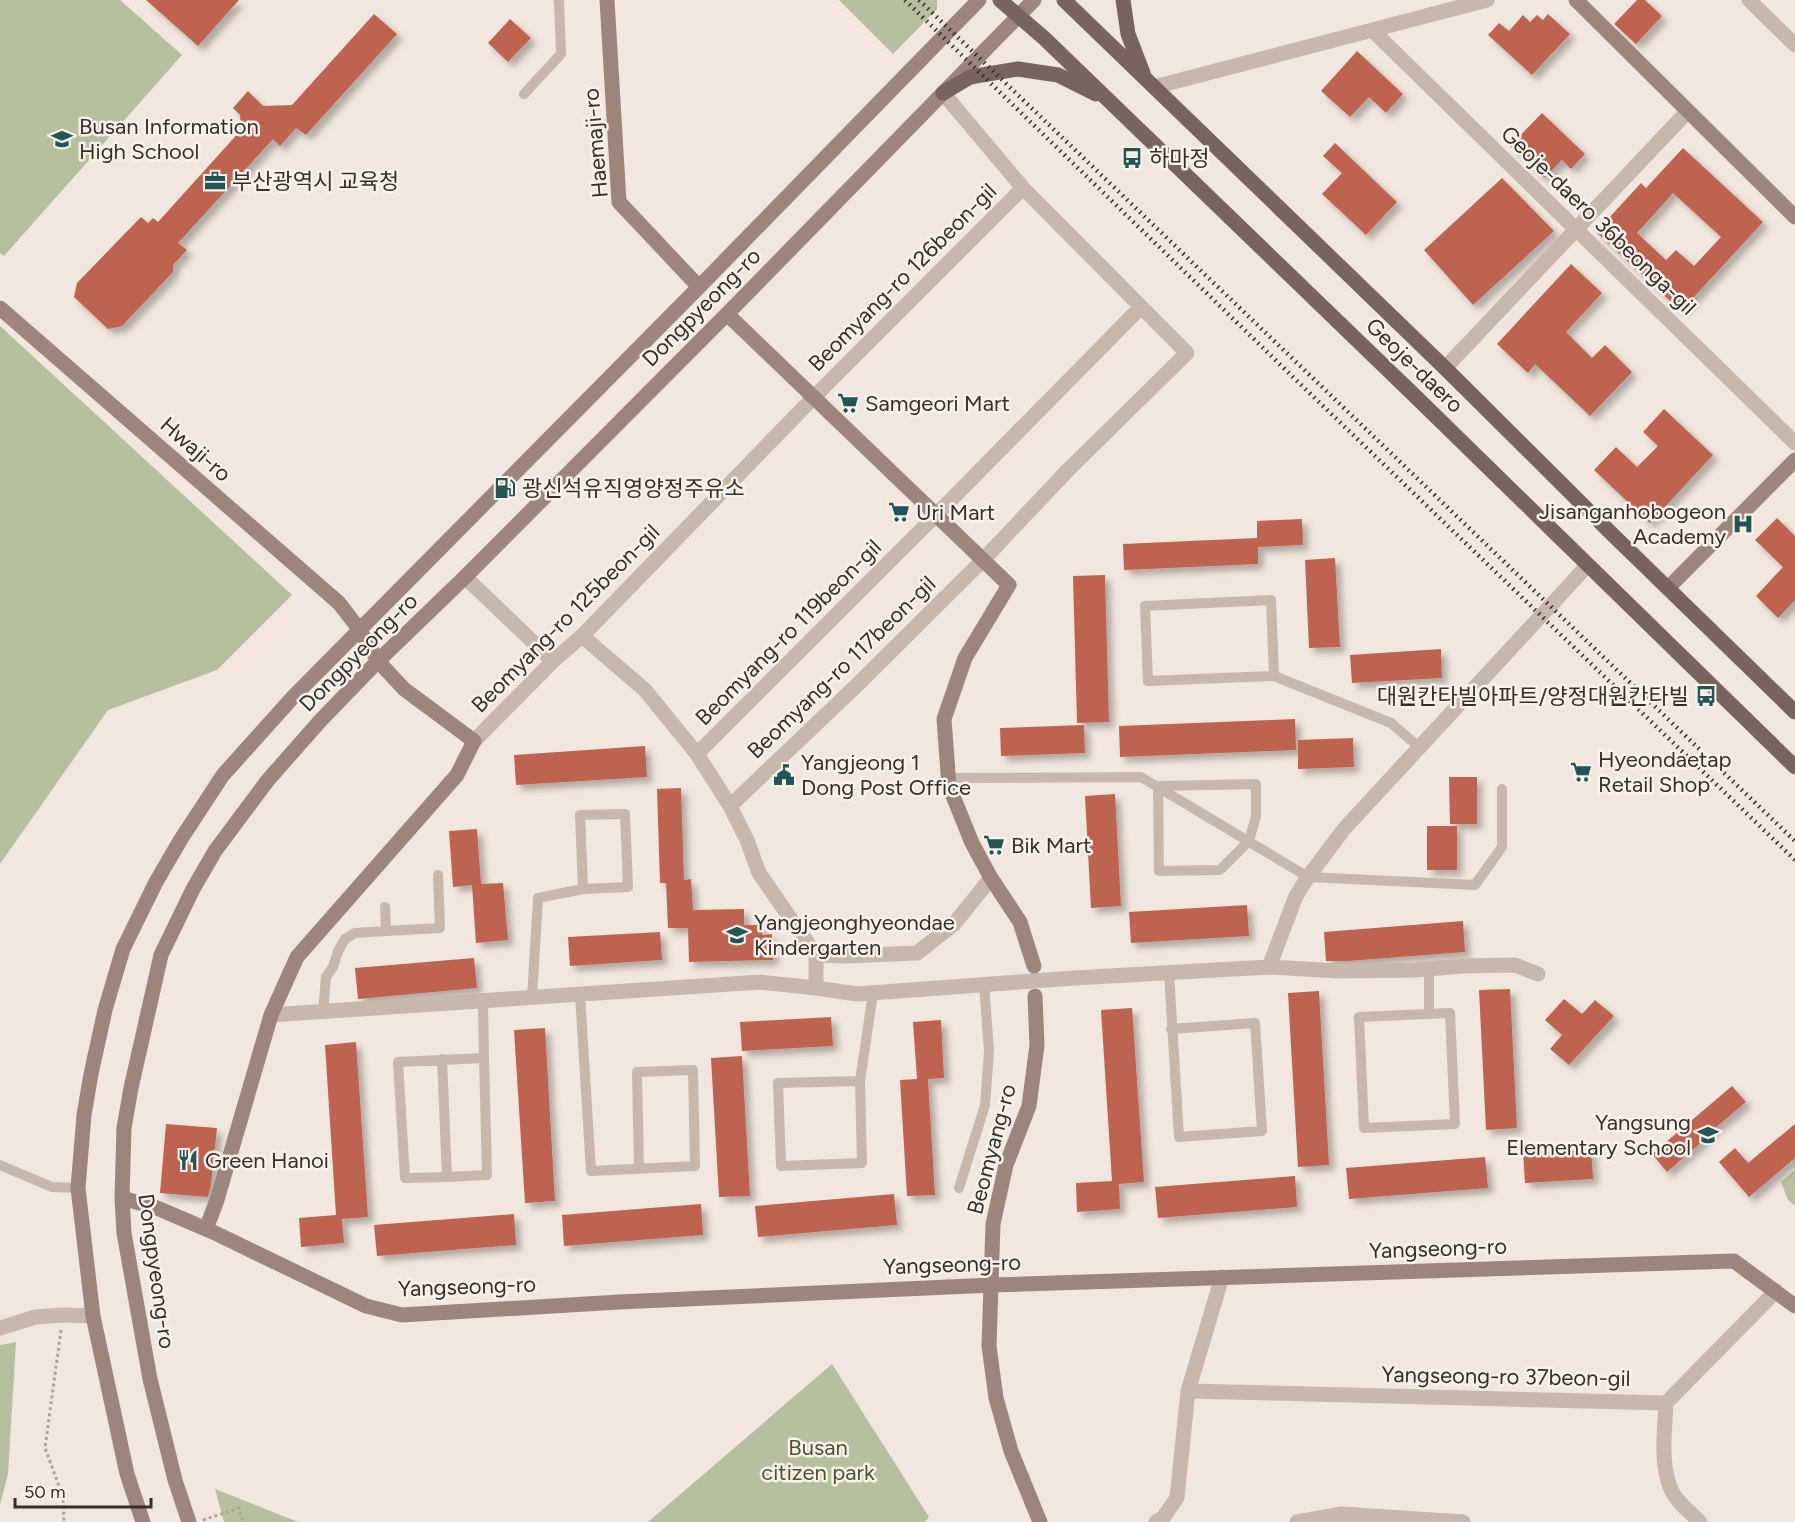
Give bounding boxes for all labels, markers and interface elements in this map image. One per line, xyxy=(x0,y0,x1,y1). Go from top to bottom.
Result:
street label: Haemaji-ro xyxy=(577,87,614,199)
place label: Busan Information High School xyxy=(79,113,259,165)
street label: Geoje-daero 36beonga-gil xyxy=(1495,120,1702,321)
school or university icon: Busan Information High School xyxy=(50,127,74,151)
place label: 하마정 xyxy=(1149,145,1210,172)
bus stop icon: 하마정 xyxy=(1120,146,1144,170)
place label: 부산광역시 교육청 xyxy=(232,168,399,195)
office icon: 부산광역시 교육청 xyxy=(203,169,227,193)
street label: Beomyang-ro 126beon-gil xyxy=(803,178,1002,377)
street label: Dongpyeong-ro xyxy=(636,242,766,372)
street label: Geoje-daero xyxy=(1360,312,1469,418)
place label: Samgeori Mart xyxy=(865,390,1010,417)
supermarket icon: Samgeori Mart xyxy=(836,391,860,415)
street label: Hwaji-ro xyxy=(155,411,237,487)
place label: 광신석유직영양정주유소 xyxy=(522,475,745,502)
fuel station icon: 광신석유직영양정주유소 xyxy=(493,476,517,500)
place label: Jisanganhobogeon Academy xyxy=(1539,498,1726,550)
place label: Uri Mart xyxy=(916,499,995,526)
supermarket icon: Uri Mart xyxy=(887,500,911,524)
hospital icon: Jisanganhobogeon Academy xyxy=(1731,512,1755,536)
street label: Beomyang-ro 125beon-gil xyxy=(466,519,665,718)
street label: Beomyang-ro 119beon-gil xyxy=(690,534,887,731)
street label: Beomyang-ro 117beon-gil xyxy=(742,570,941,764)
street label: Dongpyeong-ro xyxy=(293,587,423,717)
place label: 대원칸타빌아파트/양정대원칸타빌 xyxy=(1377,683,1689,710)
bus stop icon: 대원칸타빌아파트/양정대원칸타빌 xyxy=(1694,684,1718,708)
place label: Hyeondaetap Retail Shop xyxy=(1598,746,1732,798)
place label: Yangjeong 1 Dong Post Office xyxy=(801,749,971,801)
supermarket icon: Hyeondaetap Retail Shop xyxy=(1569,760,1593,784)
public building icon: Yangjeong 1 Dong Post Office xyxy=(772,763,796,787)
place label: Bik Mart xyxy=(1011,832,1091,859)
supermarket icon: Bik Mart xyxy=(982,833,1006,857)
place label: Yangjeonghyeondae Kindergarten xyxy=(754,909,955,961)
school or university icon: Yangjeonghyeondae Kindergarten xyxy=(725,923,749,947)
street label: Beomyang-ro xyxy=(961,1081,1022,1217)
place label: Yangsung Elementary School xyxy=(1506,1109,1691,1161)
school or university icon: Yangsung Elementary School xyxy=(1696,1123,1720,1147)
place label: Green Hanoi xyxy=(205,1147,329,1174)
restaurant icon: Green Hanoi xyxy=(176,1148,200,1172)
street label: Dongpyeong-ro xyxy=(132,1192,181,1350)
street label: Yangseong-ro xyxy=(1369,1233,1507,1264)
street label: Yangseong-ro xyxy=(883,1249,1021,1280)
street label: Yangseong-ro xyxy=(398,1271,536,1302)
street label: Yangseong-ro 37beon-gil xyxy=(1381,1361,1631,1392)
park label: Busan citizen park xyxy=(761,1434,875,1486)
scale bar xyxy=(15,1471,152,1509)
text: 50 m xyxy=(24,1481,66,1503)

